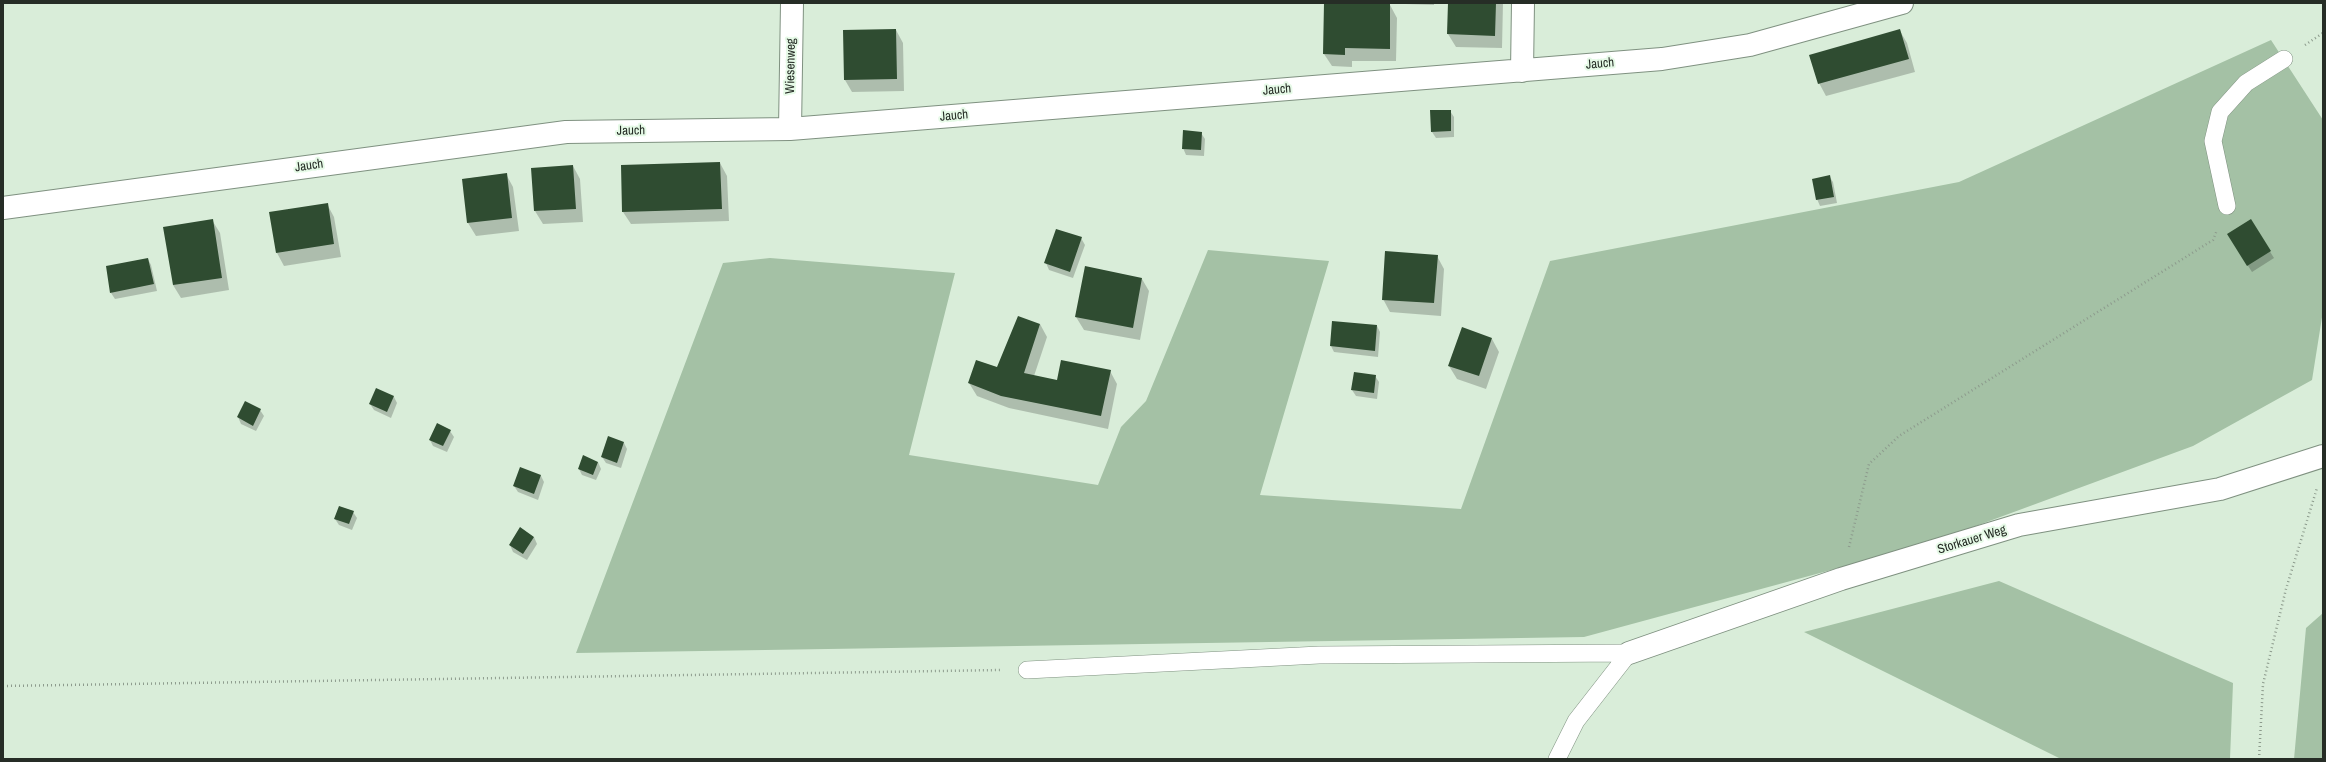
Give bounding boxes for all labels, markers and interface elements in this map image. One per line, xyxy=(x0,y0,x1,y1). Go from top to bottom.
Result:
street label: Wiesenweg xyxy=(783,38,799,94)
street label: Jauch xyxy=(1585,55,1615,73)
street label: Jauch xyxy=(1262,81,1292,99)
street label: Jauch xyxy=(939,107,969,125)
street label: Jauch xyxy=(617,123,645,139)
street label: Jauch xyxy=(294,156,324,176)
street label: Storkauer Weg xyxy=(1936,522,2008,558)

